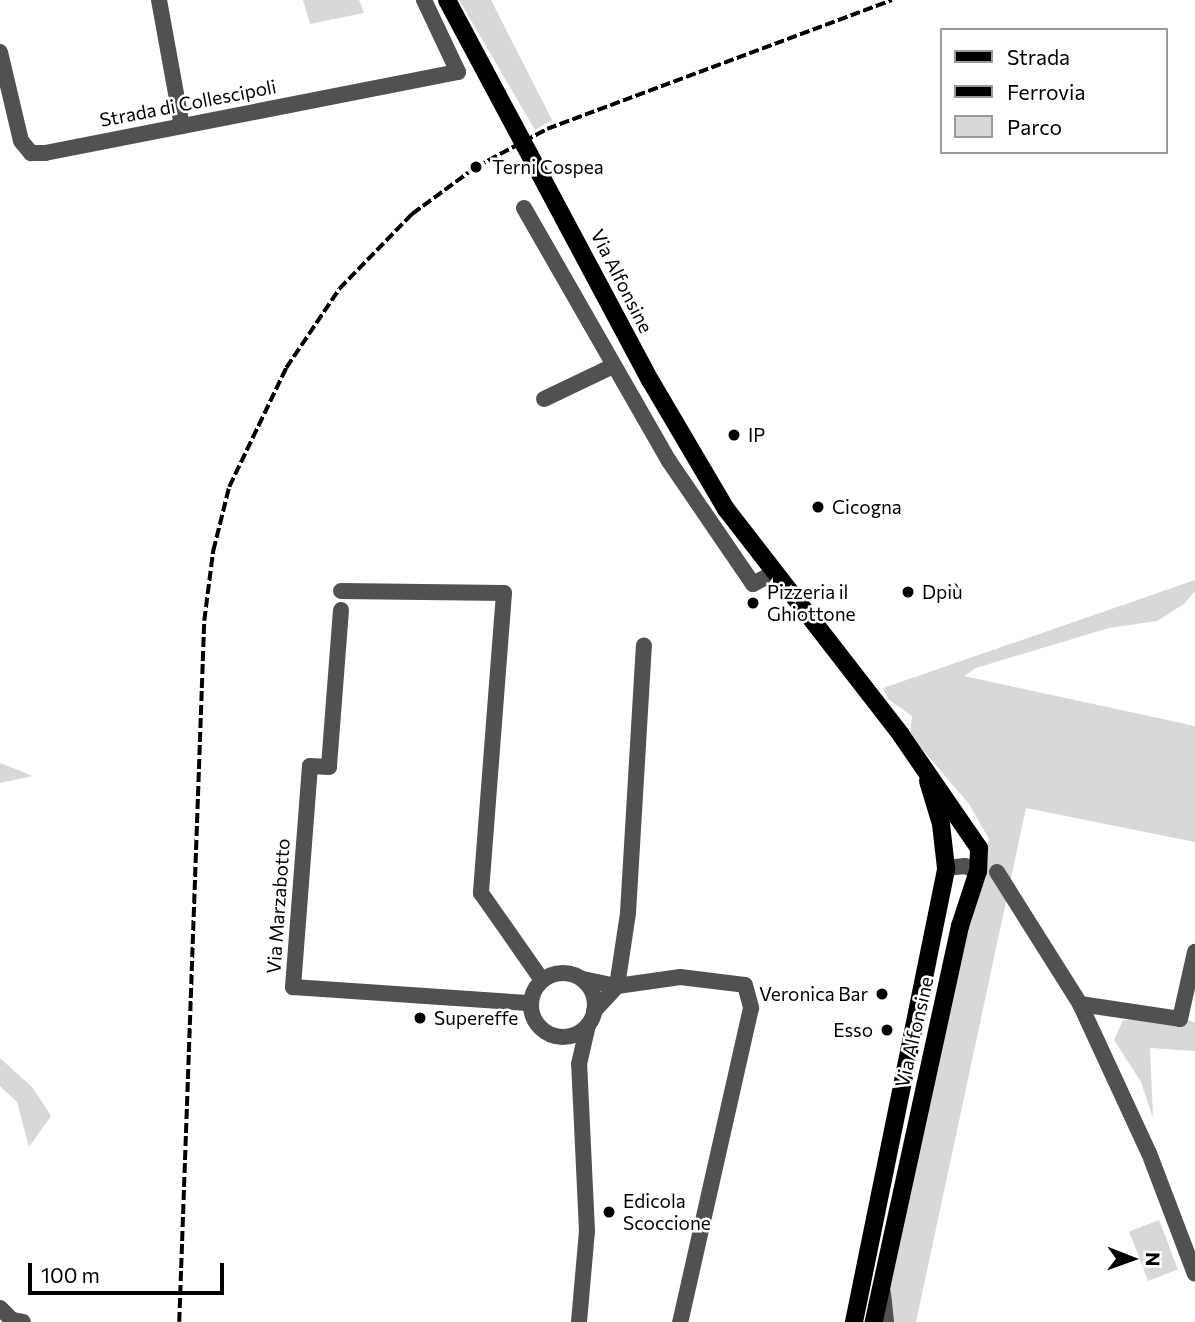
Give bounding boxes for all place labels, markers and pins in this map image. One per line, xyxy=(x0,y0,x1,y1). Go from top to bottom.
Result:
place label: Terni Cospea xyxy=(492,156,604,178)
marker: Terni Cospea xyxy=(466,157,486,177)
place label: IP xyxy=(748,424,765,446)
marker: IP xyxy=(726,427,742,443)
place label: Cicogna xyxy=(832,496,902,518)
marker: Cicogna xyxy=(810,499,826,515)
place label: Pizzeria il Ghiottone xyxy=(767,581,856,625)
place label: Dpiù xyxy=(922,581,963,603)
marker: Dpiù xyxy=(900,584,916,600)
marker: Pizzeria il Ghiottone xyxy=(745,595,761,611)
place label: Veronica Bar xyxy=(759,983,868,1005)
marker: Veronica Bar xyxy=(874,986,890,1002)
place label: Supereffe xyxy=(434,1007,518,1029)
marker: Supereffe xyxy=(412,1010,428,1026)
place label: Esso xyxy=(833,1019,873,1041)
marker: Esso xyxy=(879,1022,895,1038)
place label: Edicola Scoccione xyxy=(623,1190,711,1234)
marker: Edicola Scoccione xyxy=(601,1204,617,1220)

